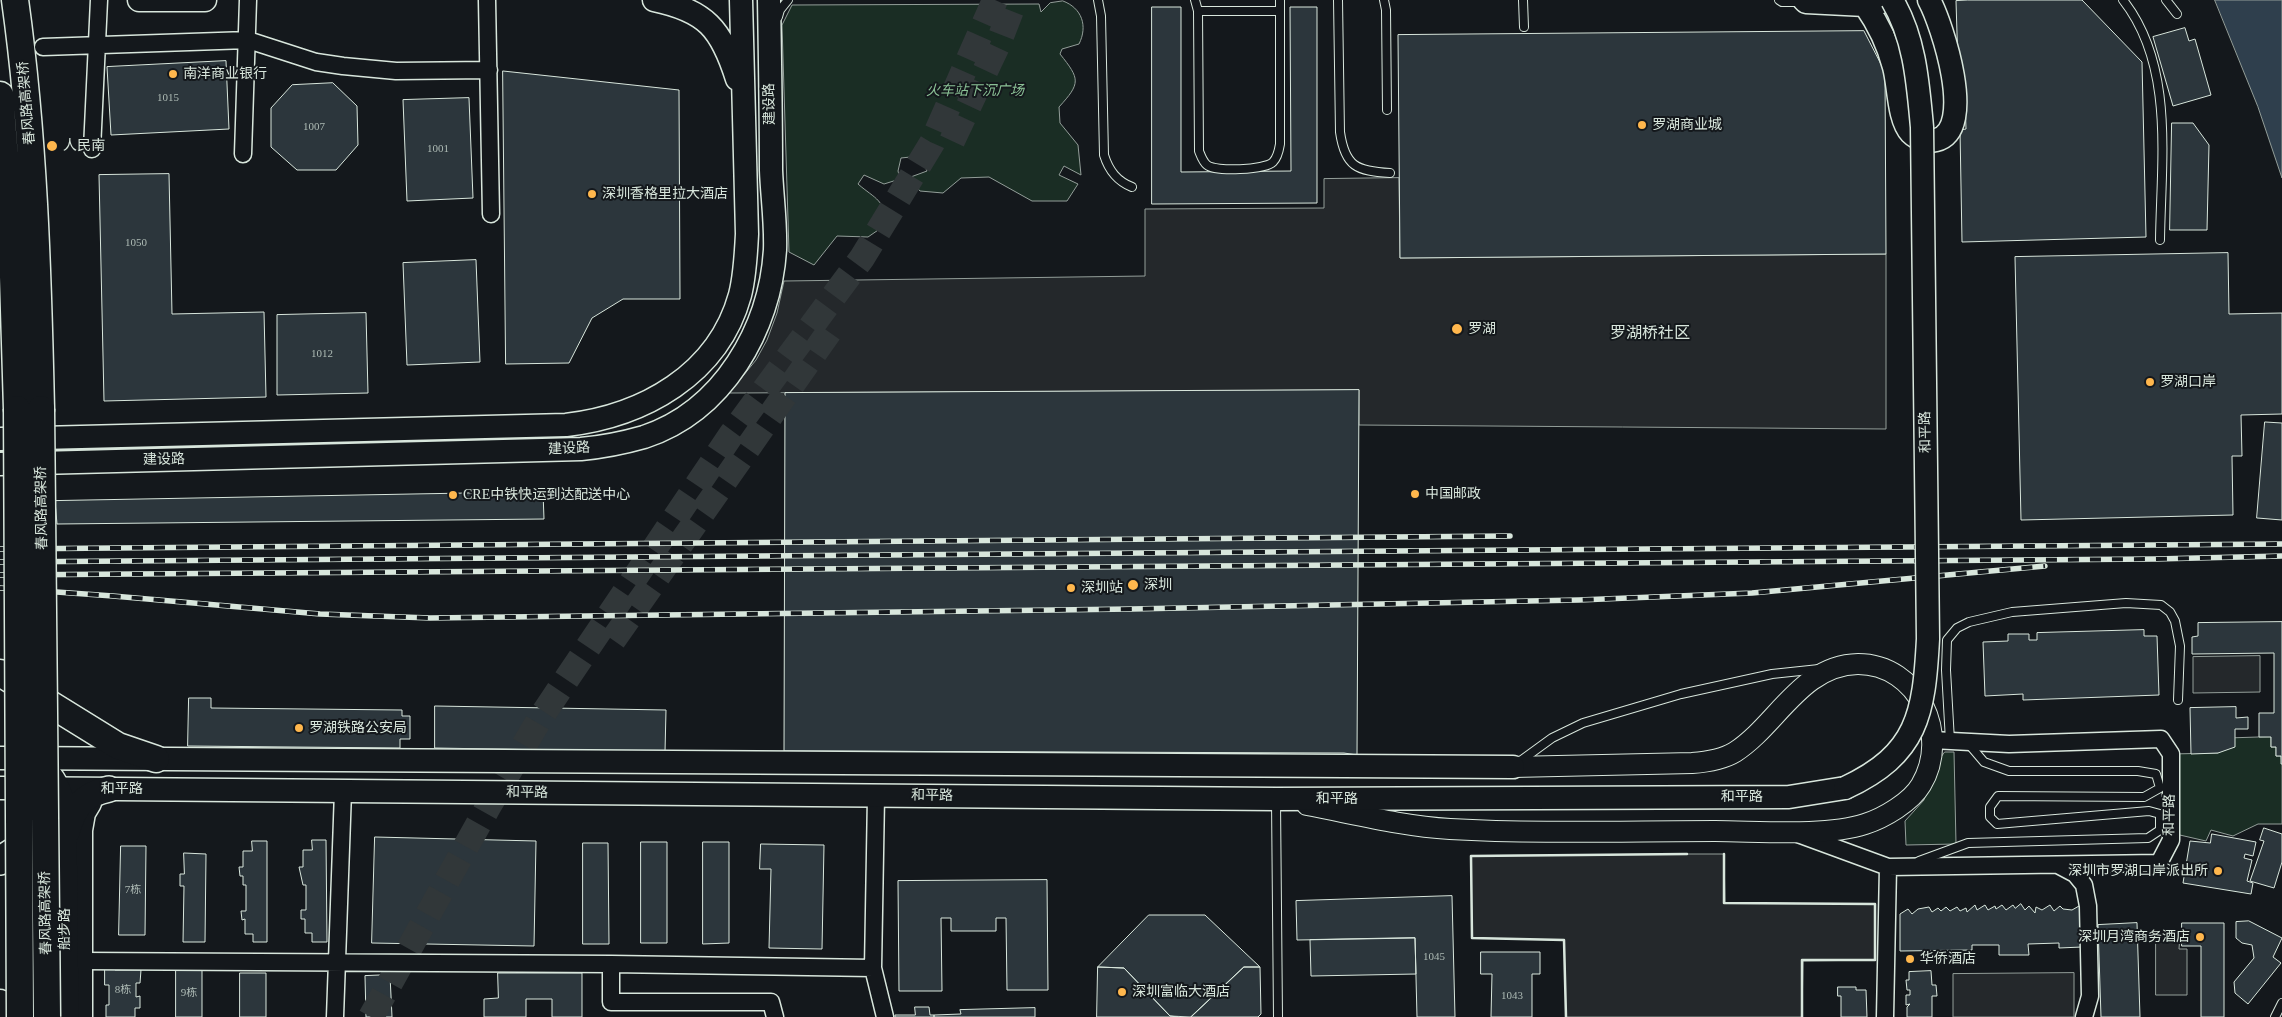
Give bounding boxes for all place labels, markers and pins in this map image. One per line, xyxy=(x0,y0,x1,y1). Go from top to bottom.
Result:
place label: 南洋商业银行 xyxy=(183,66,267,82)
marker: 南洋商业银行 xyxy=(167,68,179,80)
place label: 罗湖商业城 xyxy=(1652,117,1722,133)
marker: 罗湖商业城 xyxy=(1636,119,1648,131)
place label: 人民南 xyxy=(63,138,105,154)
marker: 人民南 xyxy=(45,139,59,153)
place label: 深圳香格里拉大酒店 xyxy=(602,186,728,202)
marker: 深圳香格里拉大酒店 xyxy=(586,188,598,200)
place label: 罗湖 xyxy=(1468,321,1496,337)
marker: 罗湖 xyxy=(1450,322,1464,336)
place label: 罗湖口岸 xyxy=(2160,374,2216,390)
marker: 罗湖口岸 xyxy=(2144,376,2156,388)
place label: 中国邮政 xyxy=(1425,486,1481,502)
place label: CRE中铁快运到达配送中心 xyxy=(463,487,630,503)
marker: 中国邮政 xyxy=(1409,488,1421,500)
marker: CRE中铁快运到达配送中心 xyxy=(447,489,459,501)
place label: 深圳 xyxy=(1144,577,1172,593)
marker: 深圳 xyxy=(1126,578,1140,592)
place label: 深圳站 xyxy=(1081,580,1123,596)
marker: 深圳站 xyxy=(1065,582,1077,594)
place label: 罗湖铁路公安局 xyxy=(309,720,407,736)
marker: 罗湖铁路公安局 xyxy=(293,722,305,734)
place label: 深圳市罗湖口岸派出所 xyxy=(2068,863,2208,879)
marker: 深圳市罗湖口岸派出所 xyxy=(2212,865,2224,877)
place label: 深圳月湾商务酒店 xyxy=(2078,929,2190,945)
marker: 深圳月湾商务酒店 xyxy=(2194,931,2206,943)
place label: 华侨酒店 xyxy=(1920,951,1976,967)
marker: 华侨酒店 xyxy=(1904,953,1916,965)
place label: 深圳富临大酒店 xyxy=(1132,984,1230,1000)
marker: 深圳富临大酒店 xyxy=(1116,986,1128,998)

